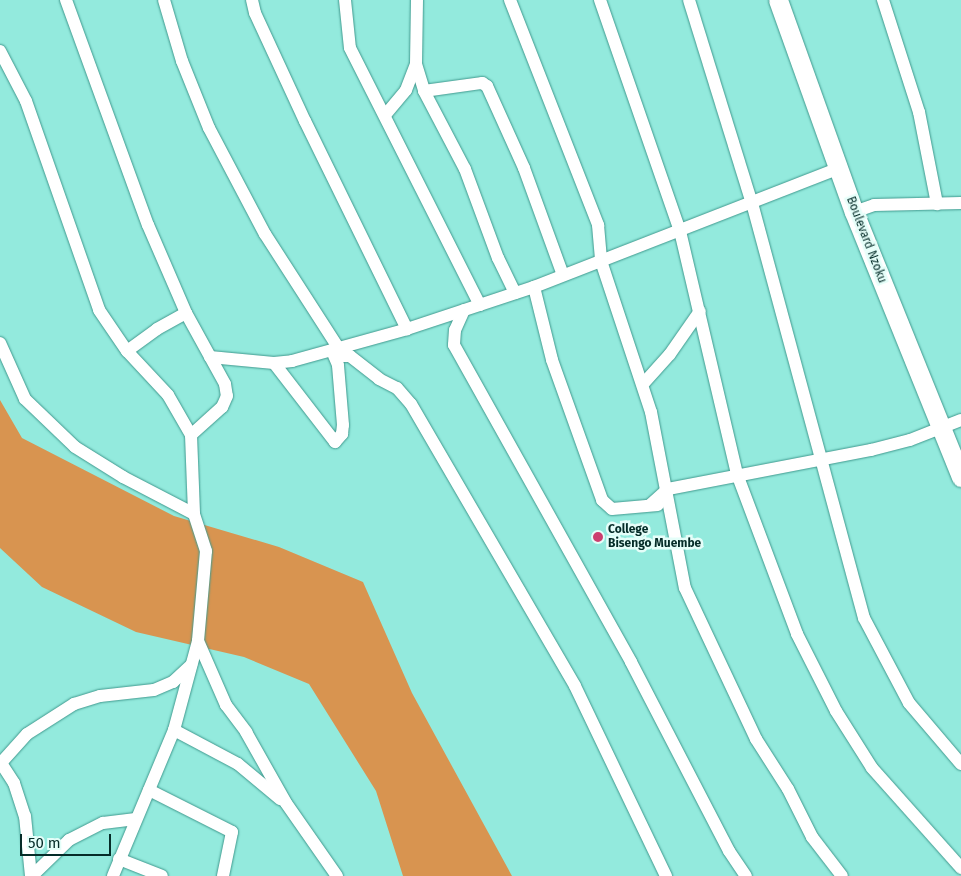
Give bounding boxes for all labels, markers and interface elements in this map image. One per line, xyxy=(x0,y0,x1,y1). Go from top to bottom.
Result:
street label: Boulevard Nzoku xyxy=(843,195,889,285)
place label: College Bisengo Muembe xyxy=(608,523,701,551)
marker: College Bisengo Muembe xyxy=(592,531,604,543)
scale bar xyxy=(22,824,114,856)
text: 50 m xyxy=(28,834,61,852)

